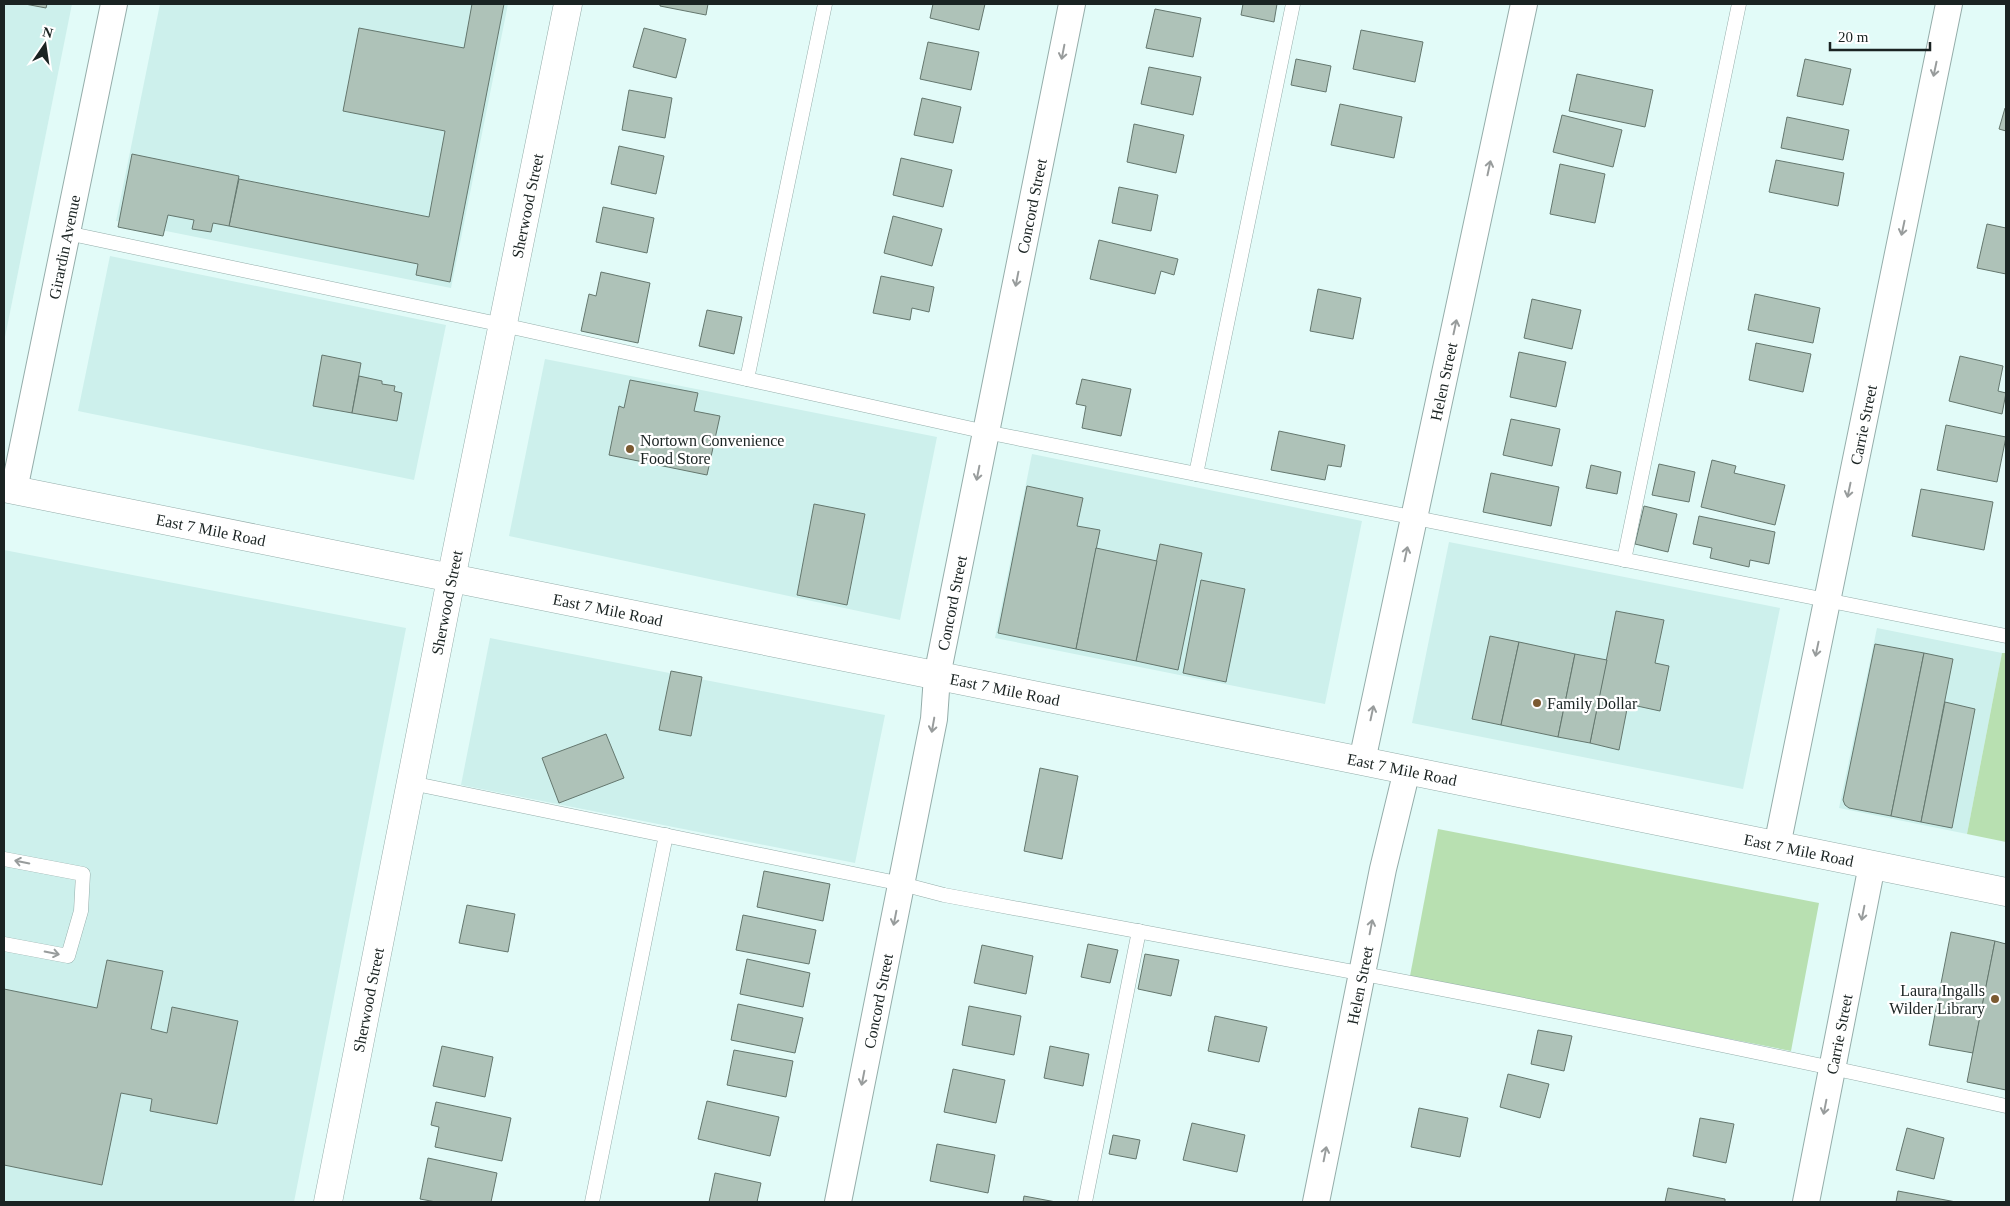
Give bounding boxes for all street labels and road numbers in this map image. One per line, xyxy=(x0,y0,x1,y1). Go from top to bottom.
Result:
street label: Sherwood Street xyxy=(508,151,546,259)
street label: Concord Street xyxy=(1014,156,1049,255)
street label: Girardin Avenue xyxy=(45,193,83,301)
street label: Helen Street xyxy=(1427,340,1460,422)
street label: Carrie Street xyxy=(1847,383,1880,466)
street label: East 7 Mile Road xyxy=(154,510,267,549)
street label: Sherwood Street xyxy=(428,548,465,656)
street label: Concord Street xyxy=(934,554,970,652)
street label: East 7 Mile Road xyxy=(552,590,664,629)
street label: East 7 Mile Road xyxy=(949,670,1061,709)
street label: East 7 Mile Road xyxy=(1346,750,1458,789)
street label: East 7 Mile Road xyxy=(1743,830,1855,869)
street label: Helen Street xyxy=(1343,944,1376,1026)
street label: Sherwood Street xyxy=(349,946,387,1054)
street label: Concord Street xyxy=(860,951,896,1050)
street label: Carrie Street xyxy=(1823,992,1855,1076)

